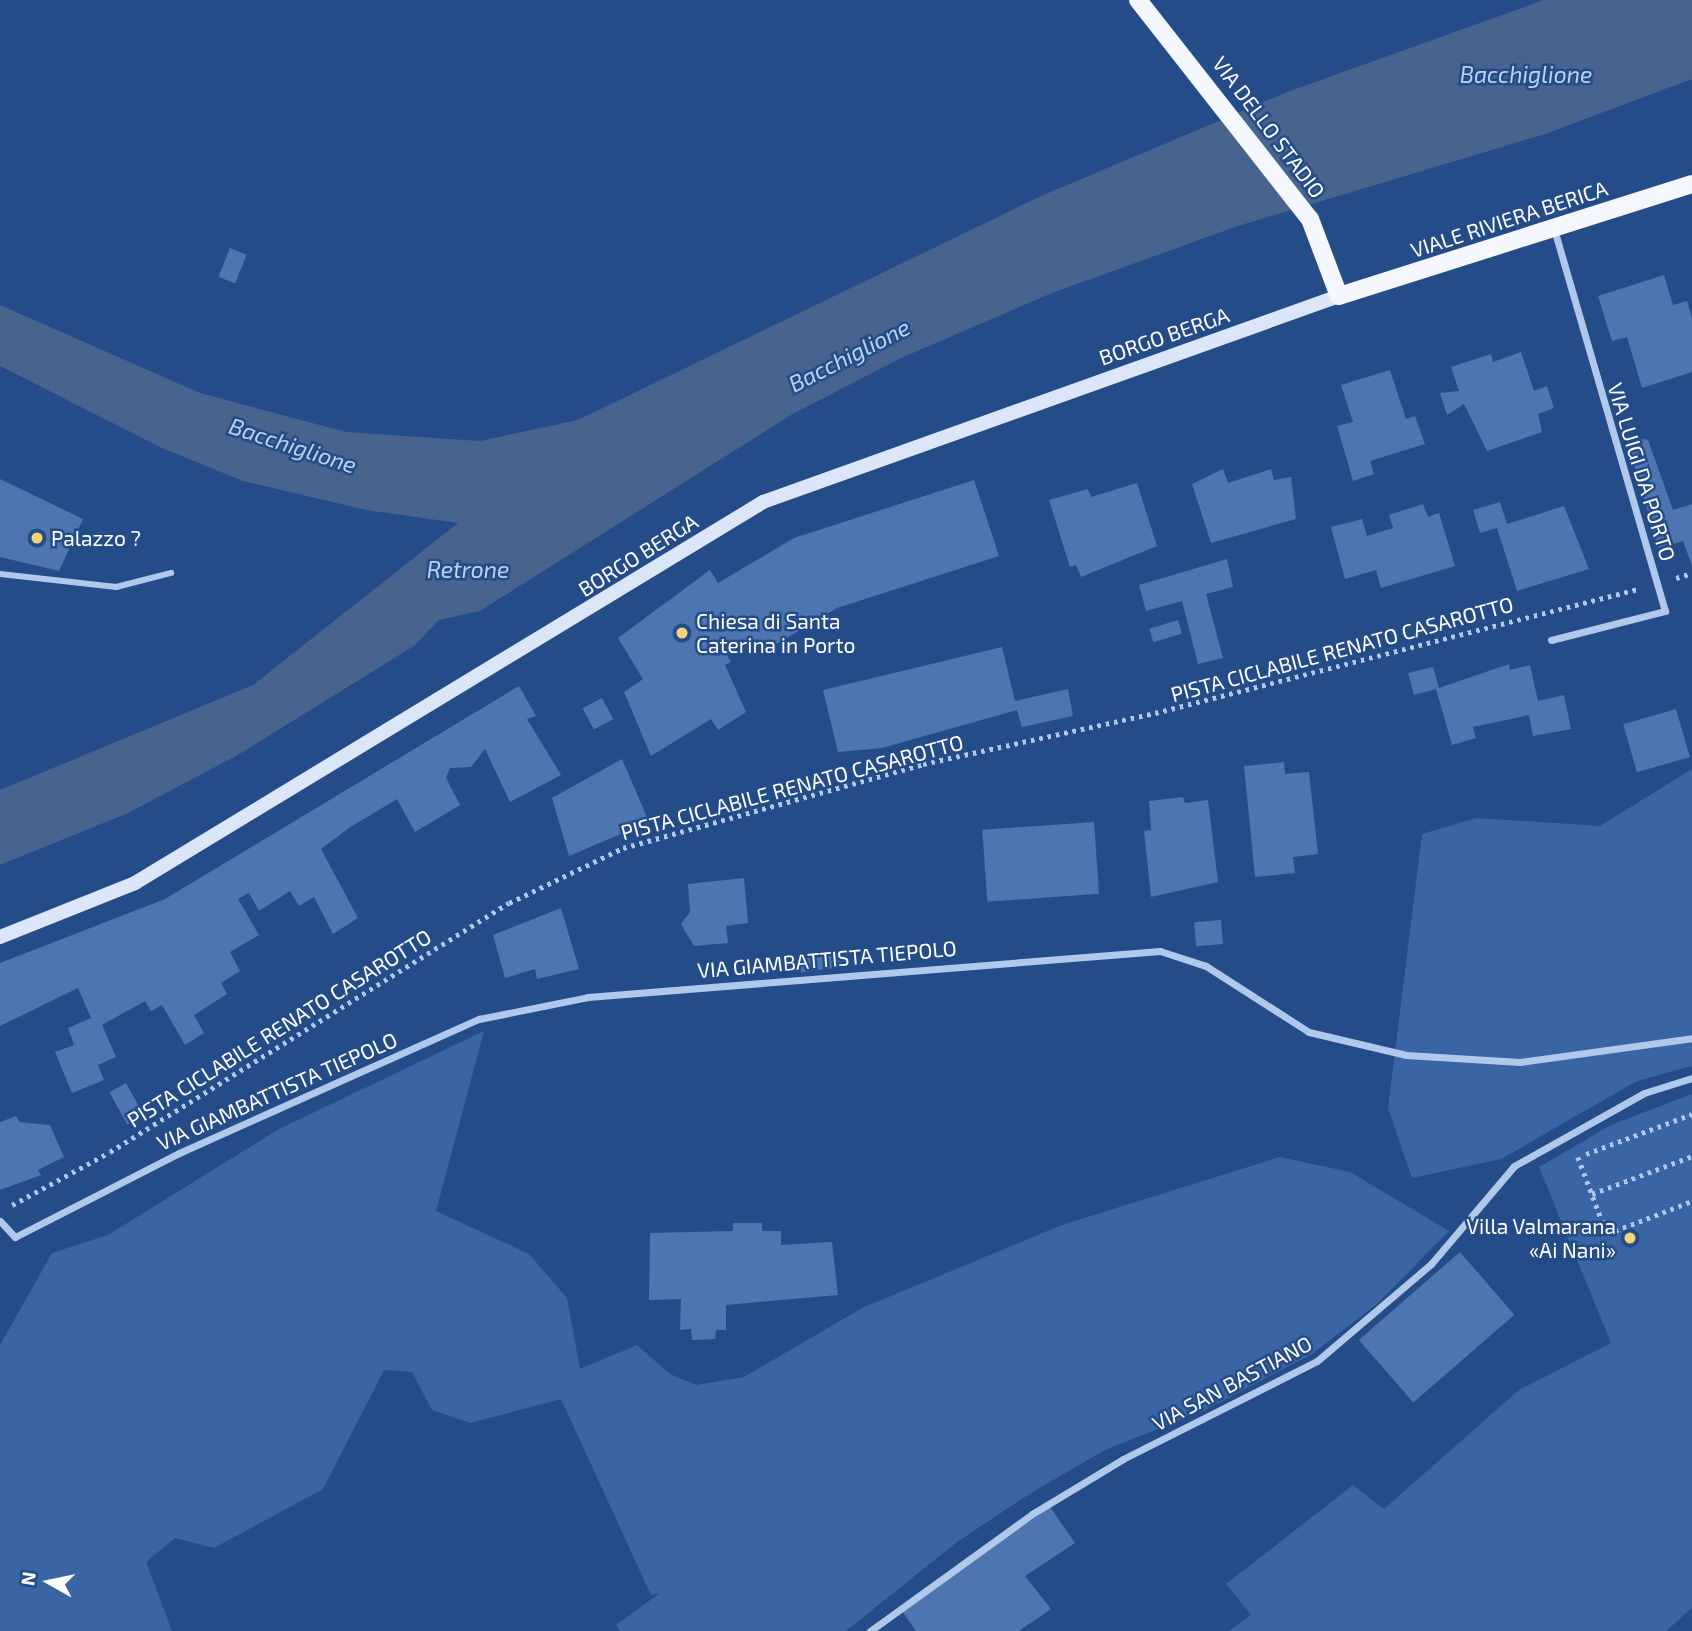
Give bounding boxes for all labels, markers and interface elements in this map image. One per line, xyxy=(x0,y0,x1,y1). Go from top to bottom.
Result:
street label: VIA DELLO STADIO xyxy=(1207,51,1331,203)
water label: Bacchiglione xyxy=(1460,60,1592,88)
street label: VIALE RIVIERA BERICA xyxy=(1407,175,1611,263)
street label: BORGO BERGA xyxy=(1096,302,1232,370)
water label: Bacchiglione xyxy=(784,313,914,397)
street label: VIA LUIGI DA PORTO xyxy=(1603,379,1681,565)
water label: Bacchiglione xyxy=(226,411,360,479)
street label: BORGO BERGA xyxy=(574,508,702,602)
place label: Palazzo ? xyxy=(51,525,141,551)
marker: Palazzo ? xyxy=(29,530,45,546)
water label: Retrone xyxy=(427,555,509,583)
street label: PISTA CICLABILE RENATO CASAROTTO xyxy=(1168,591,1516,707)
place label: Chiesa di Santa Caterina in Porto xyxy=(696,608,855,658)
marker: Chiesa di Santa Caterina in Porto xyxy=(674,625,690,641)
street label: PISTA CICLABILE RENATO CASAROTTO xyxy=(618,729,966,845)
street label: PISTA CICLABILE RENATO CASAROTTO xyxy=(122,923,436,1133)
street label: VIA GIAMBATTISTA TIEPOLO xyxy=(695,935,959,983)
street label: VIA GIAMBATTISTA TIEPOLO xyxy=(152,1026,402,1156)
place label: Villa Valmarana «Ai Nani» xyxy=(1466,1213,1616,1263)
marker: Villa Valmarana «Ai Nani» xyxy=(1622,1230,1638,1246)
street label: VIA SAN BASTIANO xyxy=(1148,1330,1316,1436)
north arrow xyxy=(14,1547,84,1617)
text: N xyxy=(15,1570,40,1587)

